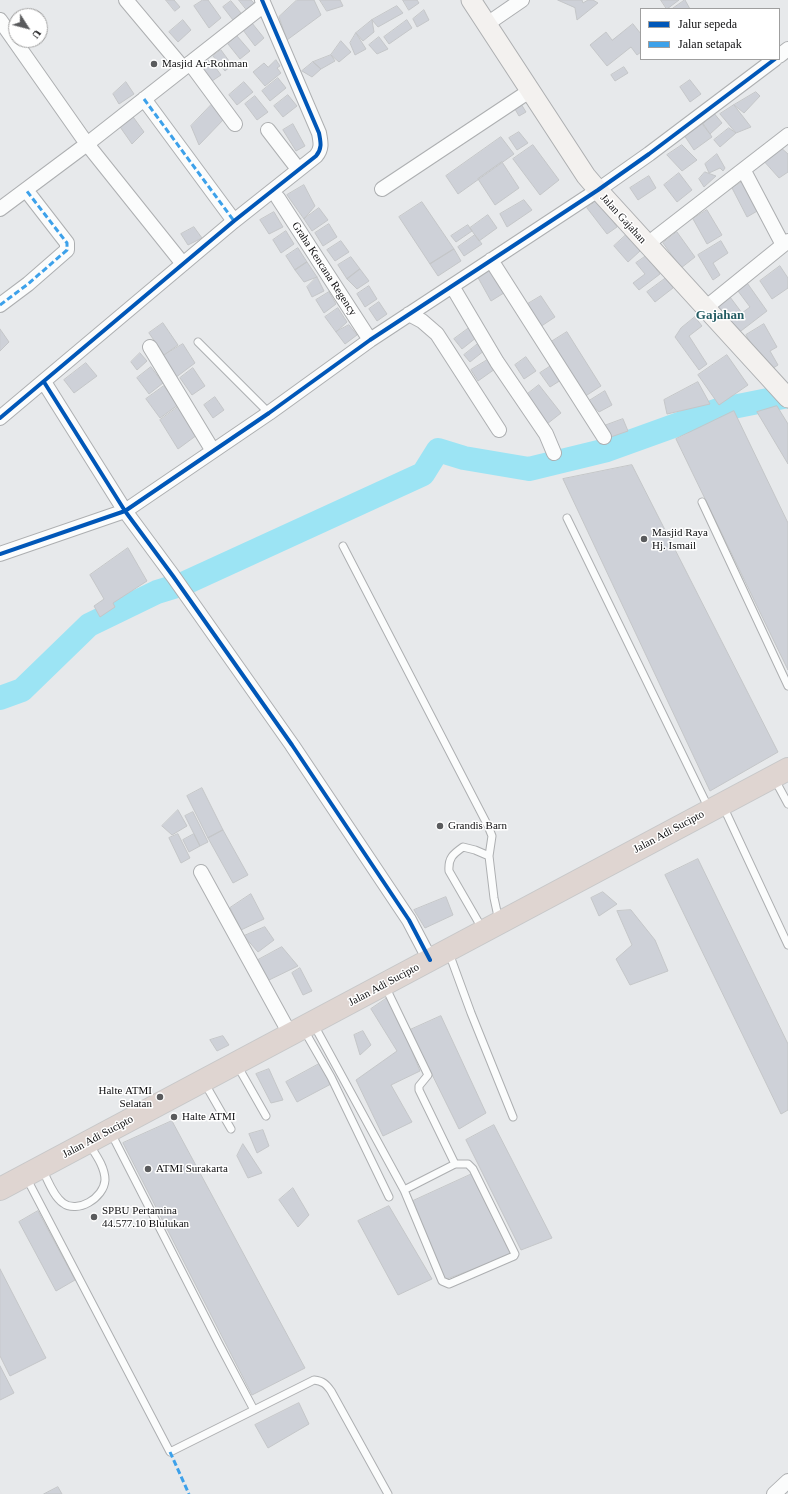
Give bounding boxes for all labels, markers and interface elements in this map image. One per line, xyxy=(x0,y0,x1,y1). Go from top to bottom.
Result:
north arrow xyxy=(8,8,48,48)
legend xyxy=(640,8,780,60)
text: Jalur sepeda xyxy=(678,17,737,31)
text: U xyxy=(30,28,44,41)
text: Jalan setapak xyxy=(678,37,742,51)
place label: Masjid Ar-Rohman xyxy=(162,57,248,71)
marker: Masjid Ar-Rohman xyxy=(149,59,159,69)
street label: Jalan Gajahan xyxy=(597,192,649,246)
street label: Graha Kencana Regency xyxy=(289,220,359,318)
district label: Gajahan xyxy=(696,308,744,324)
place label: Masjid Raya Hj. Ismail xyxy=(652,526,708,552)
marker: Masjid Raya Hj. Ismail xyxy=(639,534,649,544)
street label: Jalan Adi Sucipto xyxy=(631,808,707,856)
place label: Grandis Barn xyxy=(448,819,507,833)
marker: Grandis Barn xyxy=(435,821,445,831)
street label: Jalan Adi Sucipto xyxy=(346,961,422,1009)
place label: Halte ATMI Selatan xyxy=(99,1084,152,1110)
marker: Halte ATMI Selatan xyxy=(155,1092,165,1102)
place label: Halte ATMI xyxy=(182,1110,235,1124)
marker: Halte ATMI xyxy=(169,1112,179,1122)
street label: Jalan Adi Sucipto xyxy=(60,1113,136,1161)
place label: ATMI Surakarta xyxy=(156,1162,228,1176)
marker: ATMI Surakarta xyxy=(143,1164,153,1174)
place label: SPBU Pertamina 44.577.10 Blulukan xyxy=(102,1204,189,1230)
marker: SPBU Pertamina 44.577.10 Blulukan xyxy=(89,1212,99,1222)

